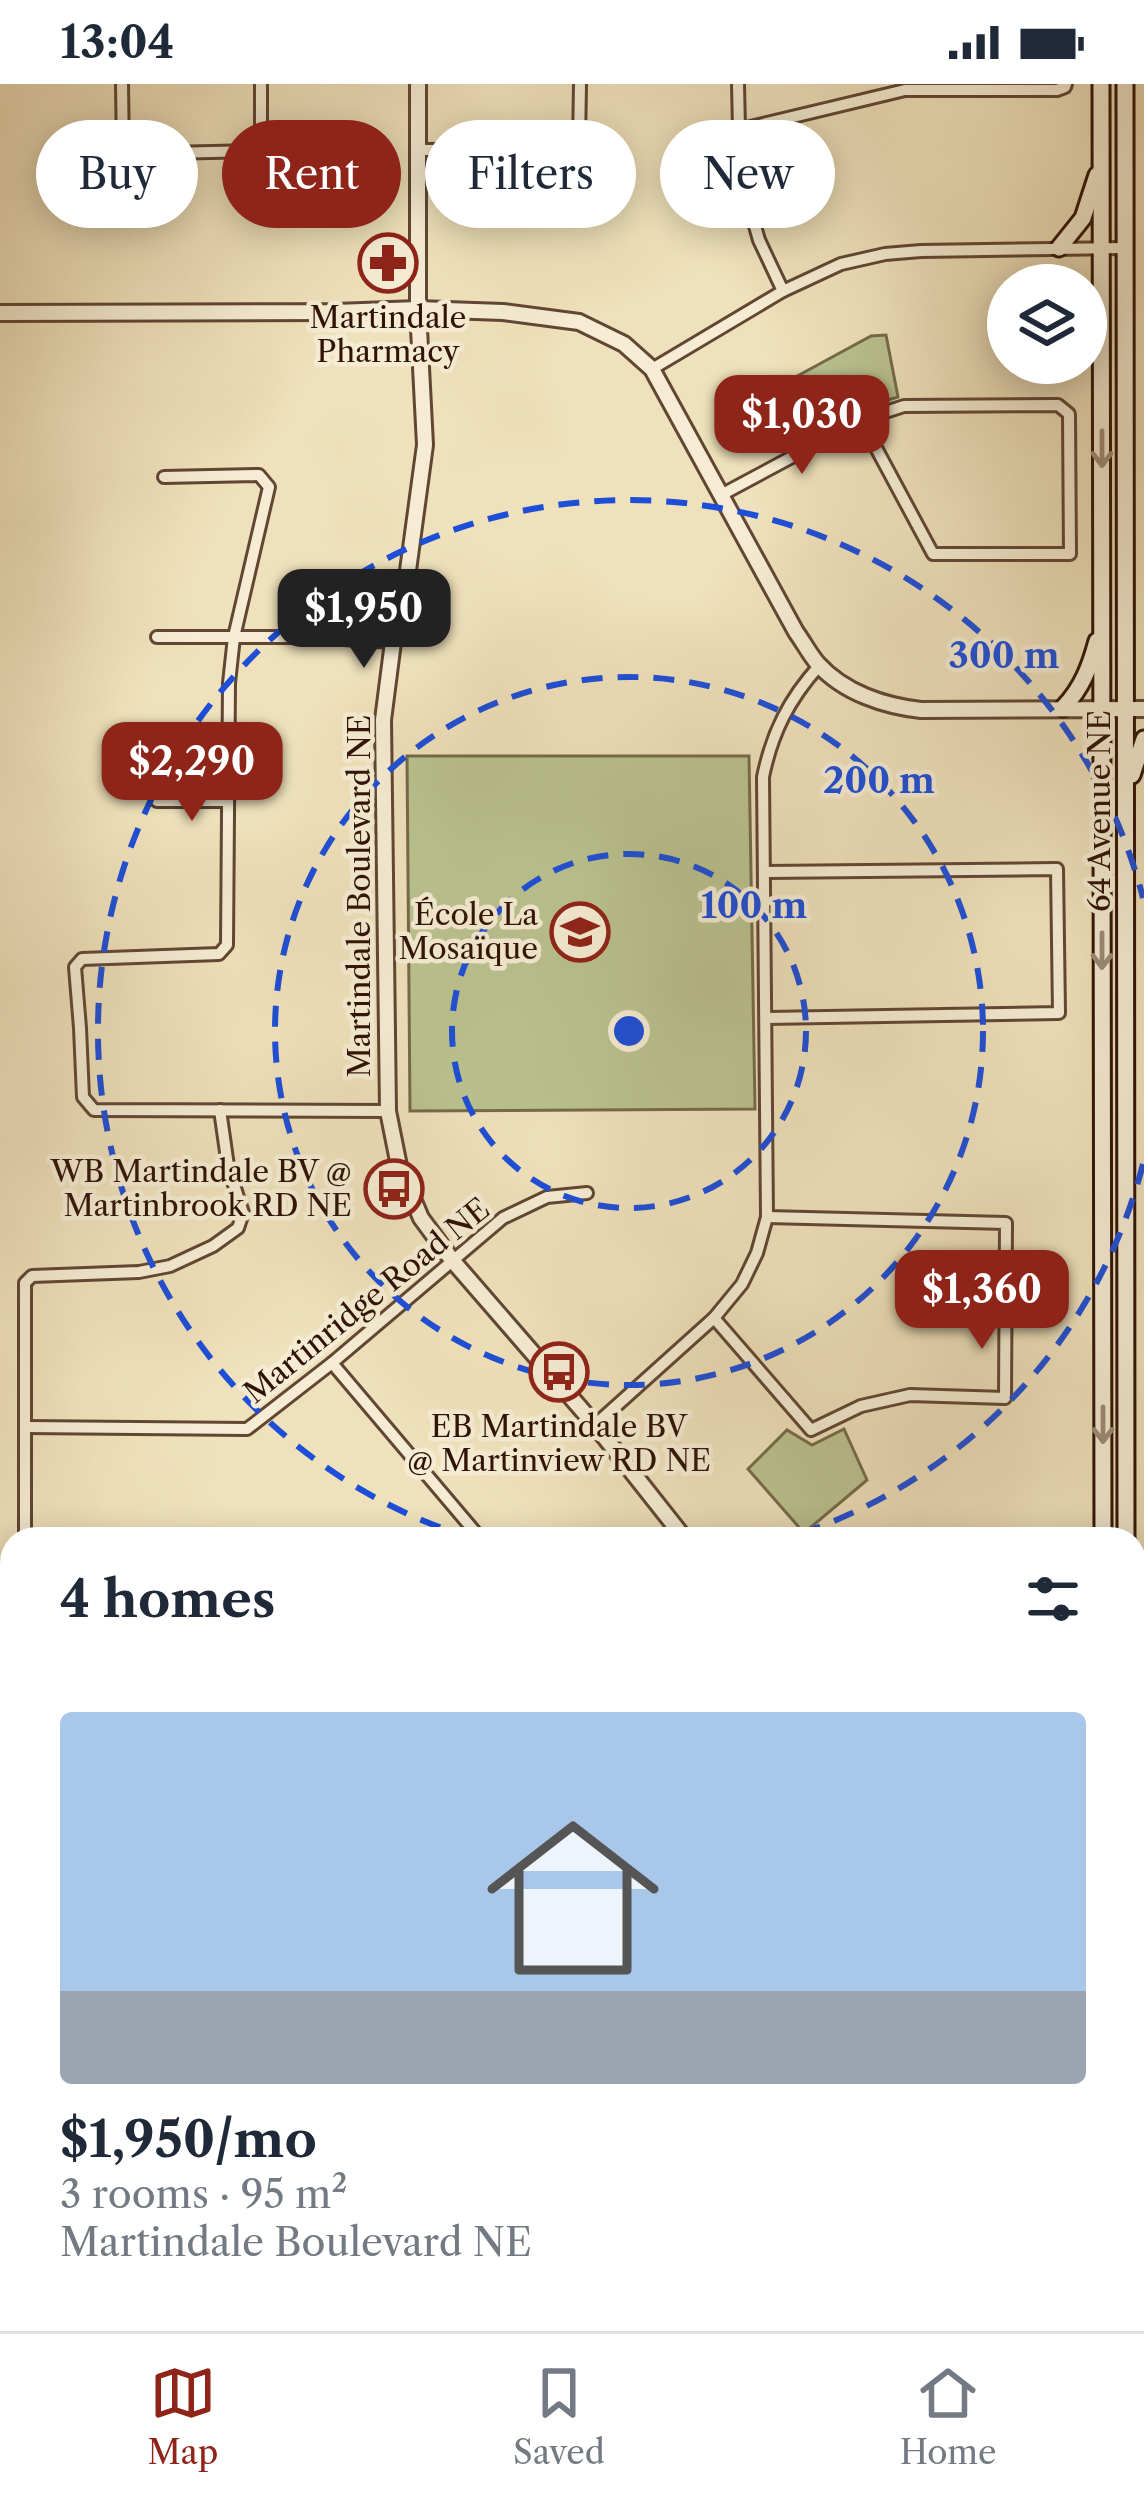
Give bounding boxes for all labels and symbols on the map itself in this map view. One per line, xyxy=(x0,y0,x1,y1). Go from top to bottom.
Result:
pharmacy icon: Martindale Pharmacy xyxy=(357,232,419,294)
place label: Martindale Pharmacy xyxy=(310,299,466,370)
pin: $1,030 xyxy=(704,375,900,477)
one-way arrow xyxy=(1091,429,1113,468)
pin: $1,950 xyxy=(266,569,462,671)
text: 300 m xyxy=(948,633,1060,677)
street label: 64 Avenue NE xyxy=(1081,710,1118,912)
street label: Martindale Boulevard NE xyxy=(341,715,378,1077)
pin: $2,290 xyxy=(94,722,290,824)
text: 200 m xyxy=(823,758,935,802)
text: 100 m xyxy=(701,883,807,927)
place label: École La Mosaïque xyxy=(399,896,538,967)
school or university icon: École La Mosaïque xyxy=(549,901,611,963)
one-way arrow xyxy=(1091,931,1113,970)
centre of rings xyxy=(608,1010,650,1052)
place label: WB Martindale BV @ Martinbrook RD NE xyxy=(50,1153,352,1224)
bus stop icon: WB Martindale BV @ Martinbrook RD NE xyxy=(363,1158,425,1220)
street label: Martinridge Road NE xyxy=(236,1190,497,1411)
pin: $1,360 xyxy=(884,1250,1080,1352)
bus stop icon: EB Martindale BV @ Martinview RD NE xyxy=(528,1341,590,1403)
one-way arrow xyxy=(1092,1405,1114,1444)
place label: EB Martindale BV @ Martinview RD NE xyxy=(407,1408,711,1479)

